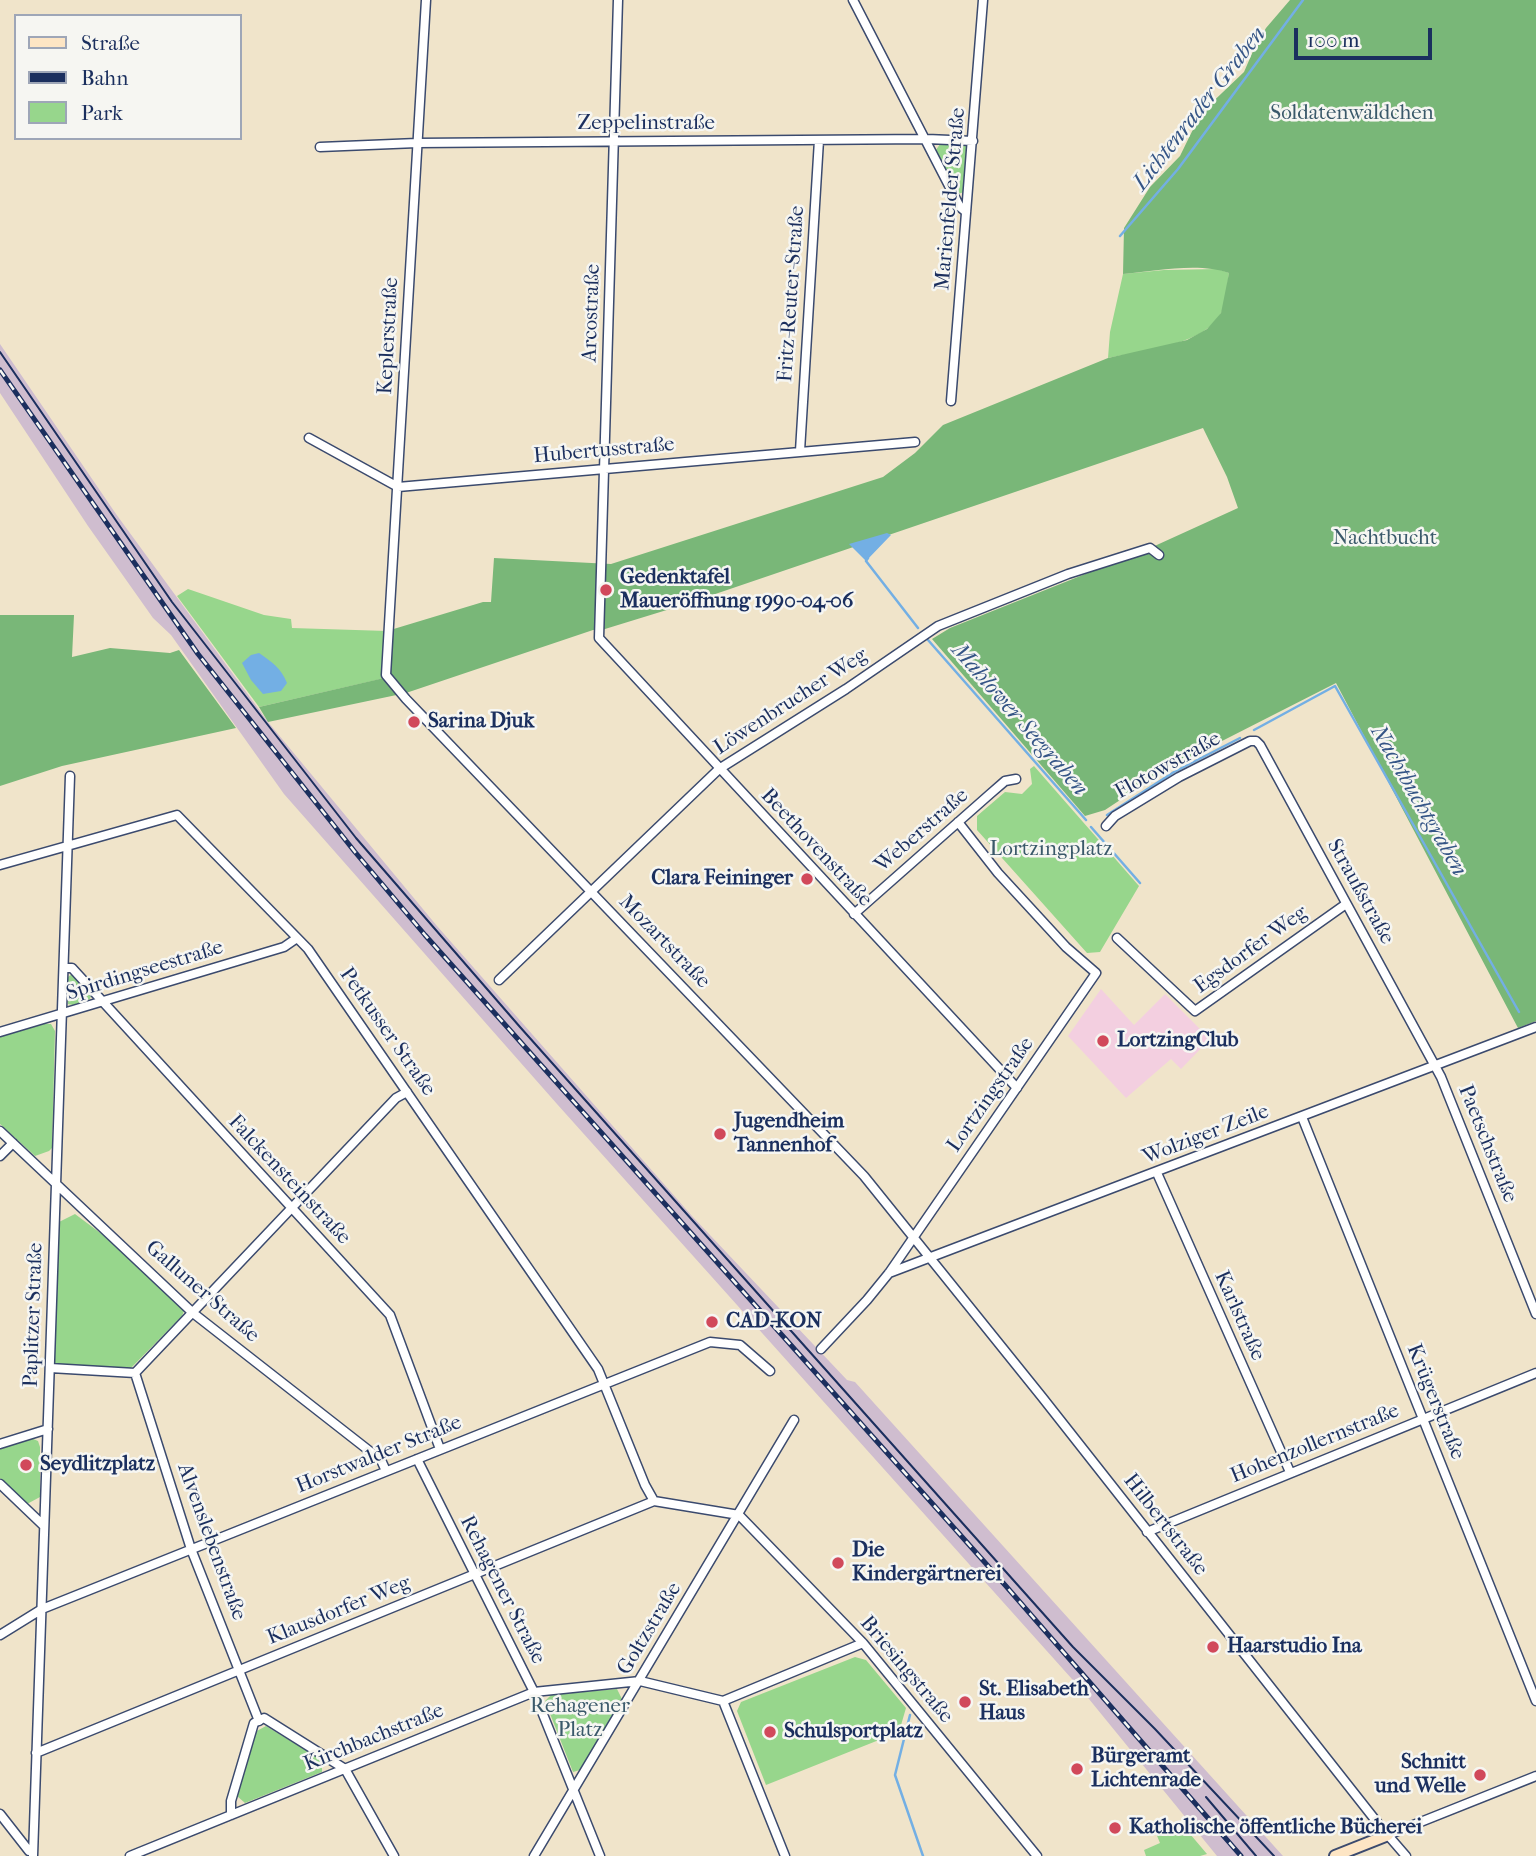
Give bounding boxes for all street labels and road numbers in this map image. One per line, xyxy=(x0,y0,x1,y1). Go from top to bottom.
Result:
street label: Marienfelder Straße xyxy=(930,107,972,291)
street label: Zeppelinstraße xyxy=(577,111,715,137)
street label: Fritz-Reuter-Straße xyxy=(773,205,811,383)
street label: Arcostraße xyxy=(578,263,606,363)
street label: Keplerstraße xyxy=(373,277,405,395)
street label: Hubertusstraße xyxy=(532,432,676,470)
street label: Löwenbrucher Weg xyxy=(710,643,872,761)
street label: Flotowstraße xyxy=(1111,727,1225,805)
street label: Beethovenstraße xyxy=(755,784,877,912)
street label: Weberstraße xyxy=(870,784,974,878)
street label: Straußstraße xyxy=(1321,835,1399,949)
street label: Mozartstraße xyxy=(613,890,715,994)
street label: Egsdorfer Weg xyxy=(1189,900,1313,1000)
street label: Spirdingseestraße xyxy=(64,935,226,1007)
street label: Petkusser Straße xyxy=(333,963,441,1101)
street label: Lortzingstraße xyxy=(942,1033,1040,1157)
street label: Paetschstraße xyxy=(1452,1082,1522,1206)
street label: Wolziger Zeile xyxy=(1140,1099,1272,1171)
street label: Falckensteinstraße xyxy=(222,1110,356,1250)
street label: Galluner Straße xyxy=(140,1236,264,1348)
street label: Paplitzer Straße xyxy=(19,1242,49,1388)
street label: Karlstraße xyxy=(1208,1267,1270,1365)
street label: Krügerstraße xyxy=(1400,1340,1470,1464)
street label: Hohenzollernstraße xyxy=(1227,1399,1403,1489)
street label: Horstwalder Straße xyxy=(293,1410,465,1500)
street label: Alvenslebenstraße xyxy=(171,1460,251,1624)
street label: Hilbertstraße xyxy=(1117,1469,1213,1581)
street label: Rehagener Straße xyxy=(454,1512,550,1668)
street label: Klausdorfer Weg xyxy=(264,1571,414,1651)
street label: Goltzstraße xyxy=(613,1578,687,1680)
street label: Briesingstraße xyxy=(854,1611,958,1729)
street label: Kirchbachstraße xyxy=(300,1698,448,1778)

